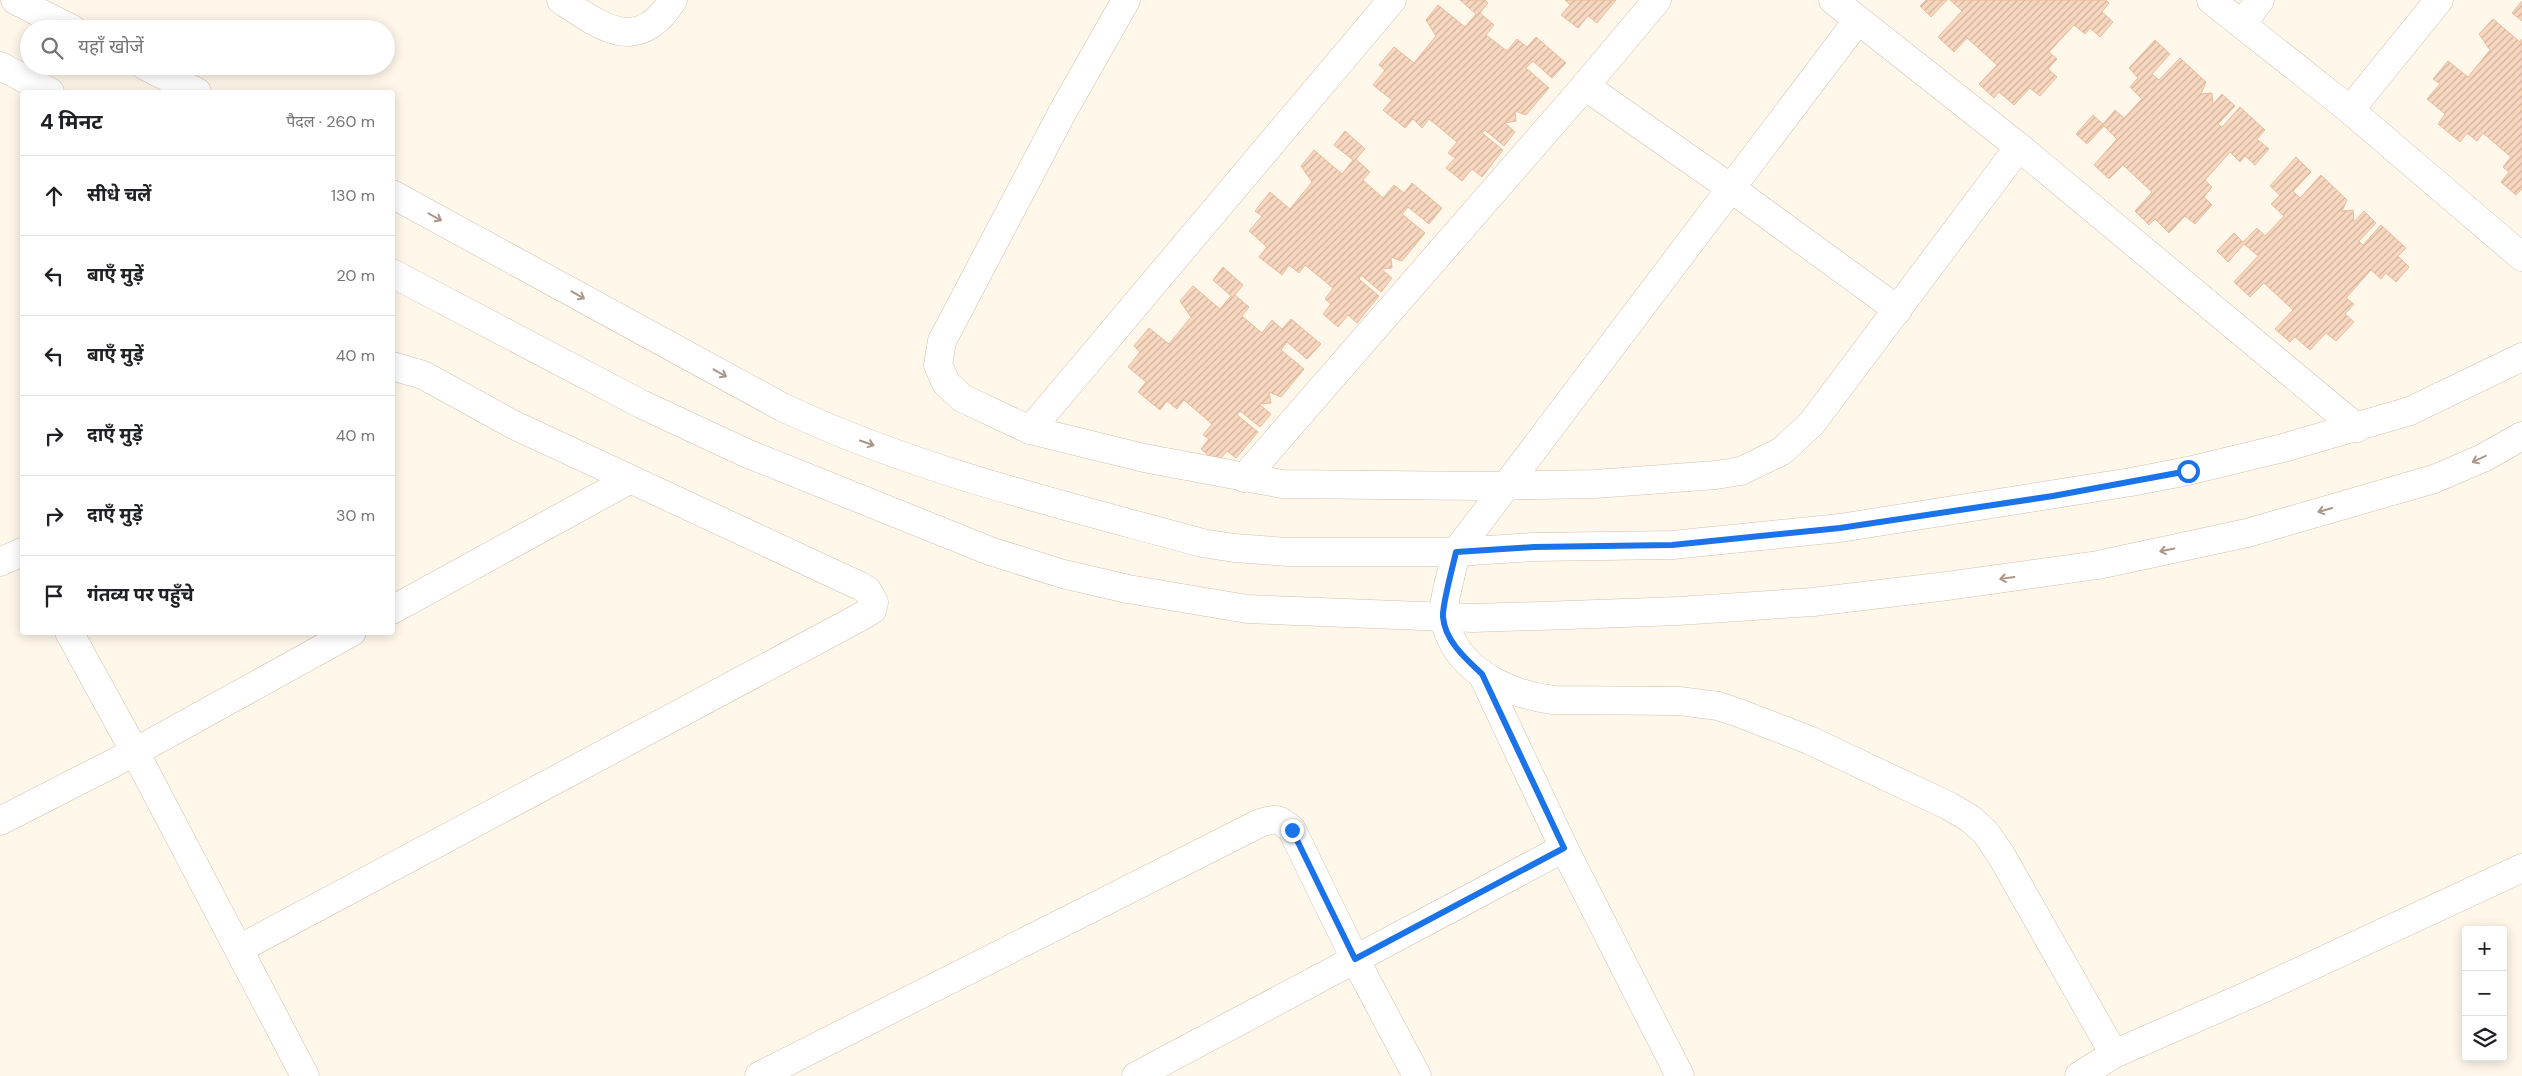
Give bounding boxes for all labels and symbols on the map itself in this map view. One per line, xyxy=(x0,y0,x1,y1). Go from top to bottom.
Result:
one-way arrow xyxy=(428,212,443,222)
one-way arrow xyxy=(570,290,585,300)
one-way arrow xyxy=(713,369,727,379)
one-way arrow xyxy=(858,439,874,449)
one-way arrow xyxy=(2472,455,2487,465)
route start xyxy=(2177,460,2200,483)
one-way arrow xyxy=(2317,506,2333,516)
one-way arrow xyxy=(2160,546,2176,555)
one-way arrow xyxy=(2000,573,2016,583)
route end xyxy=(1281,819,1304,842)

